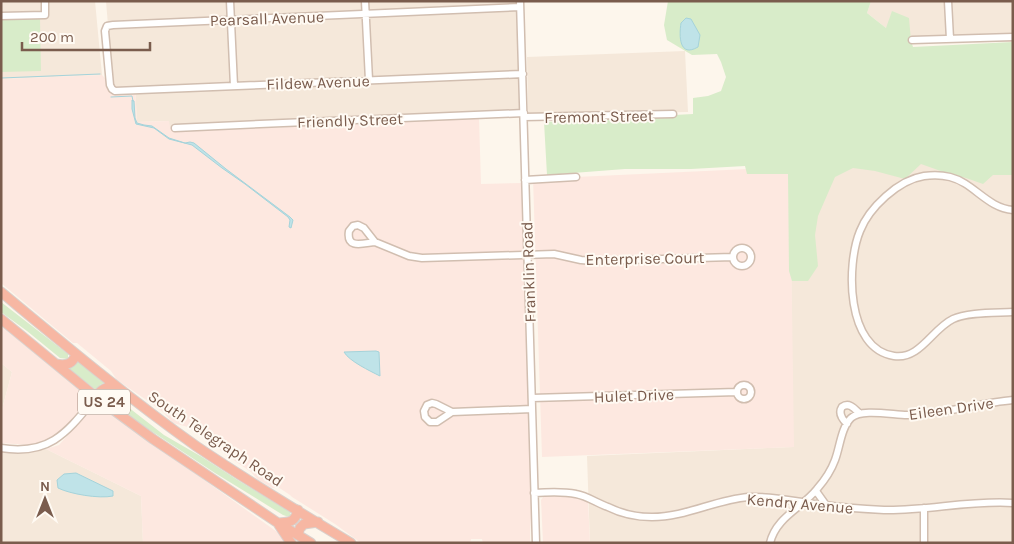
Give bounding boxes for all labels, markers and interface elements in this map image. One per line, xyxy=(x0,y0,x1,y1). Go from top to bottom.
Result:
street label: Pearsall Avenue xyxy=(210,7,324,30)
scale bar xyxy=(22,20,150,52)
text: 200 m xyxy=(30,28,74,46)
street label: Fildew Avenue xyxy=(266,71,370,94)
street label: Fremont Street xyxy=(544,106,654,127)
street label: Friendly Street xyxy=(297,109,403,132)
street label: Franklin Road xyxy=(517,221,540,323)
street label: Enterprise Court xyxy=(585,248,705,269)
street label: Hulet Drive xyxy=(594,385,674,406)
street label: South Telegraph Road xyxy=(145,386,287,491)
road number: US 24 xyxy=(78,390,130,414)
street label: Eileen Drive xyxy=(907,393,995,424)
north arrow xyxy=(20,474,70,524)
text: N xyxy=(40,478,50,495)
street label: Kendry Avenue xyxy=(746,489,854,518)

